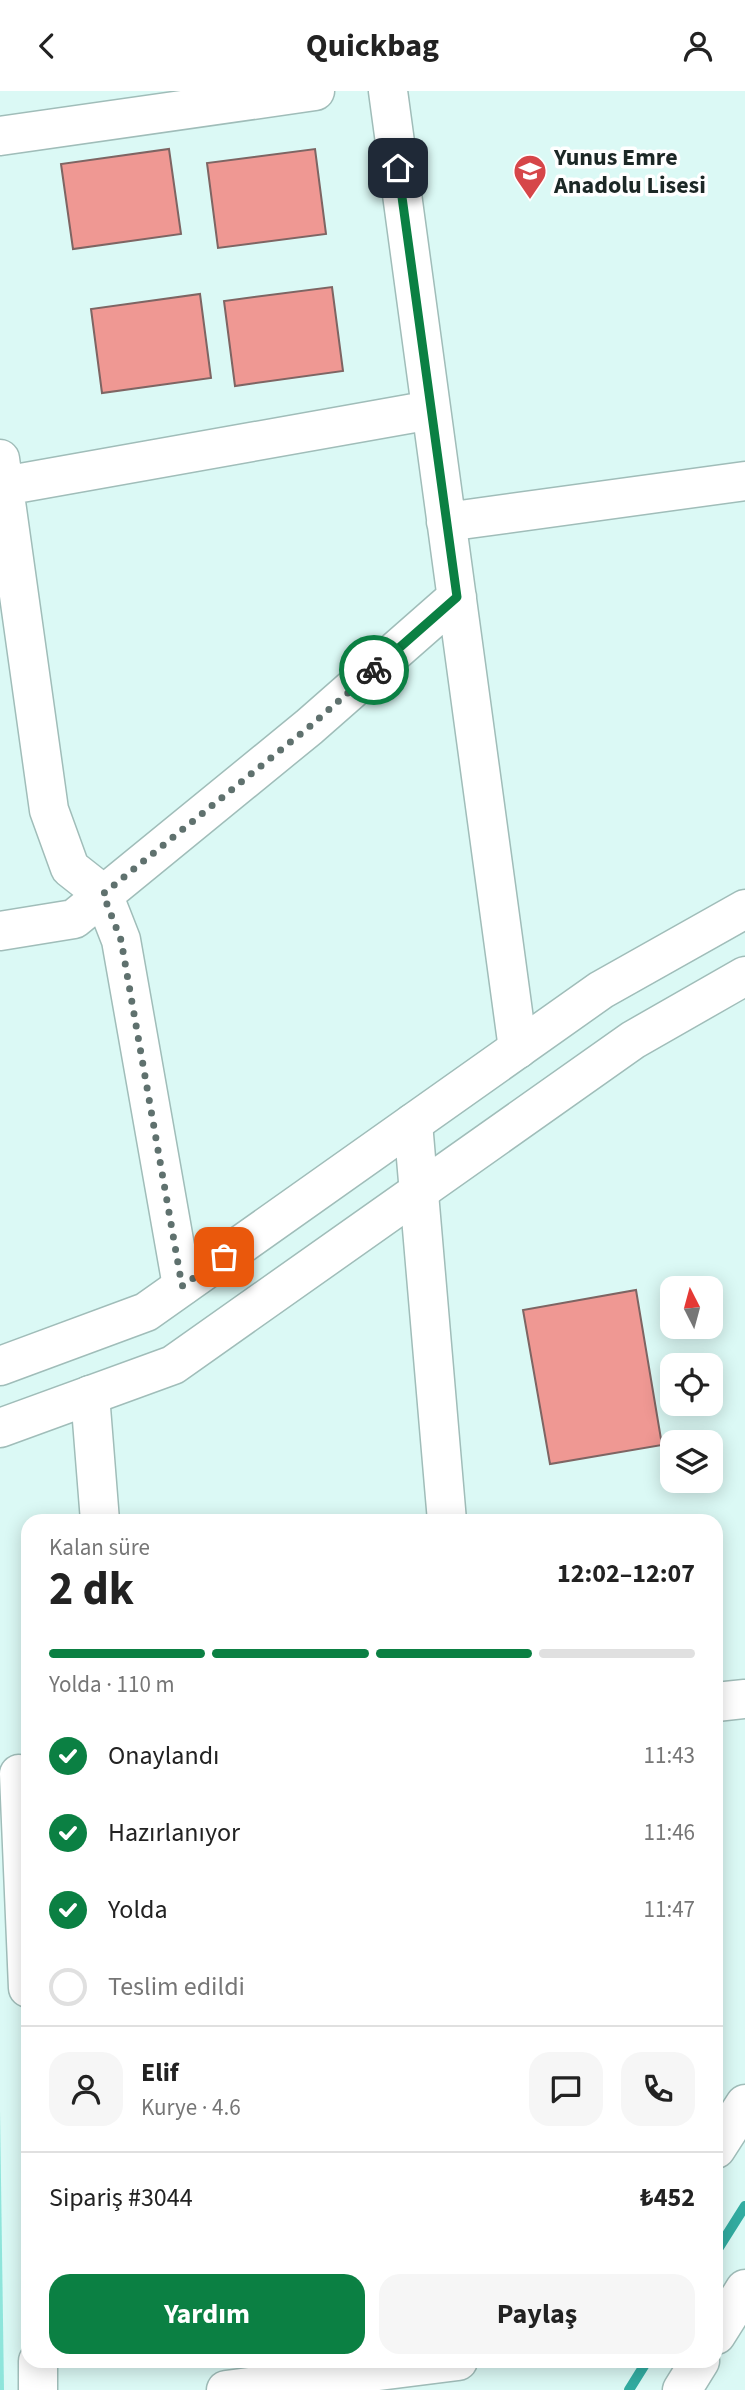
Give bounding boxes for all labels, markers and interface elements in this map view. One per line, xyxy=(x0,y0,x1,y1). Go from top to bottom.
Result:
text: Quickbag xyxy=(306,23,439,69)
icon: back xyxy=(28,27,66,65)
icon: person xyxy=(679,27,717,65)
pin xyxy=(368,138,428,198)
place label: Yunus Emre Anadolu Lisesi xyxy=(553,140,706,203)
icon: home xyxy=(379,149,417,187)
school or university icon: Yunus Emre Anadolu Lisesi xyxy=(511,152,549,201)
courier xyxy=(339,635,409,705)
icon: bike xyxy=(355,651,393,689)
pin xyxy=(194,1227,254,1287)
icon: bag xyxy=(205,1238,243,1276)
north arrow xyxy=(660,1276,723,1339)
map controls xyxy=(660,1276,723,1493)
button: locate xyxy=(660,1353,723,1416)
button: layers xyxy=(660,1430,723,1493)
text: Kalan süre xyxy=(49,1531,150,1564)
text: 12:02–12:07 xyxy=(557,1555,695,1592)
text: 2 dk xyxy=(49,1557,134,1622)
text: Yolda · 110 m xyxy=(49,1668,175,1701)
icon: check xyxy=(49,1737,87,1775)
text: Onaylandı xyxy=(108,1737,220,1774)
text: 11:43 xyxy=(644,1739,695,1772)
icon: check xyxy=(49,1814,87,1852)
text: Hazırlanıyor xyxy=(108,1814,240,1851)
text: 11:46 xyxy=(644,1816,695,1849)
icon: check xyxy=(49,1891,87,1929)
text: Yolda xyxy=(108,1891,168,1928)
text: 11:47 xyxy=(644,1893,695,1926)
text: Teslim edildi xyxy=(108,1968,245,2005)
button: person xyxy=(49,2052,123,2126)
button: chat xyxy=(529,2052,603,2126)
button: phone xyxy=(621,2052,695,2126)
text: Elif xyxy=(141,2054,179,2091)
text: Kurye · 4.6 xyxy=(141,2091,241,2124)
text: Sipariş #3044 xyxy=(49,2179,193,2216)
text: ₺452 xyxy=(640,2179,695,2216)
button: Yardım xyxy=(49,2274,365,2354)
button: Paylaş xyxy=(379,2274,695,2354)

